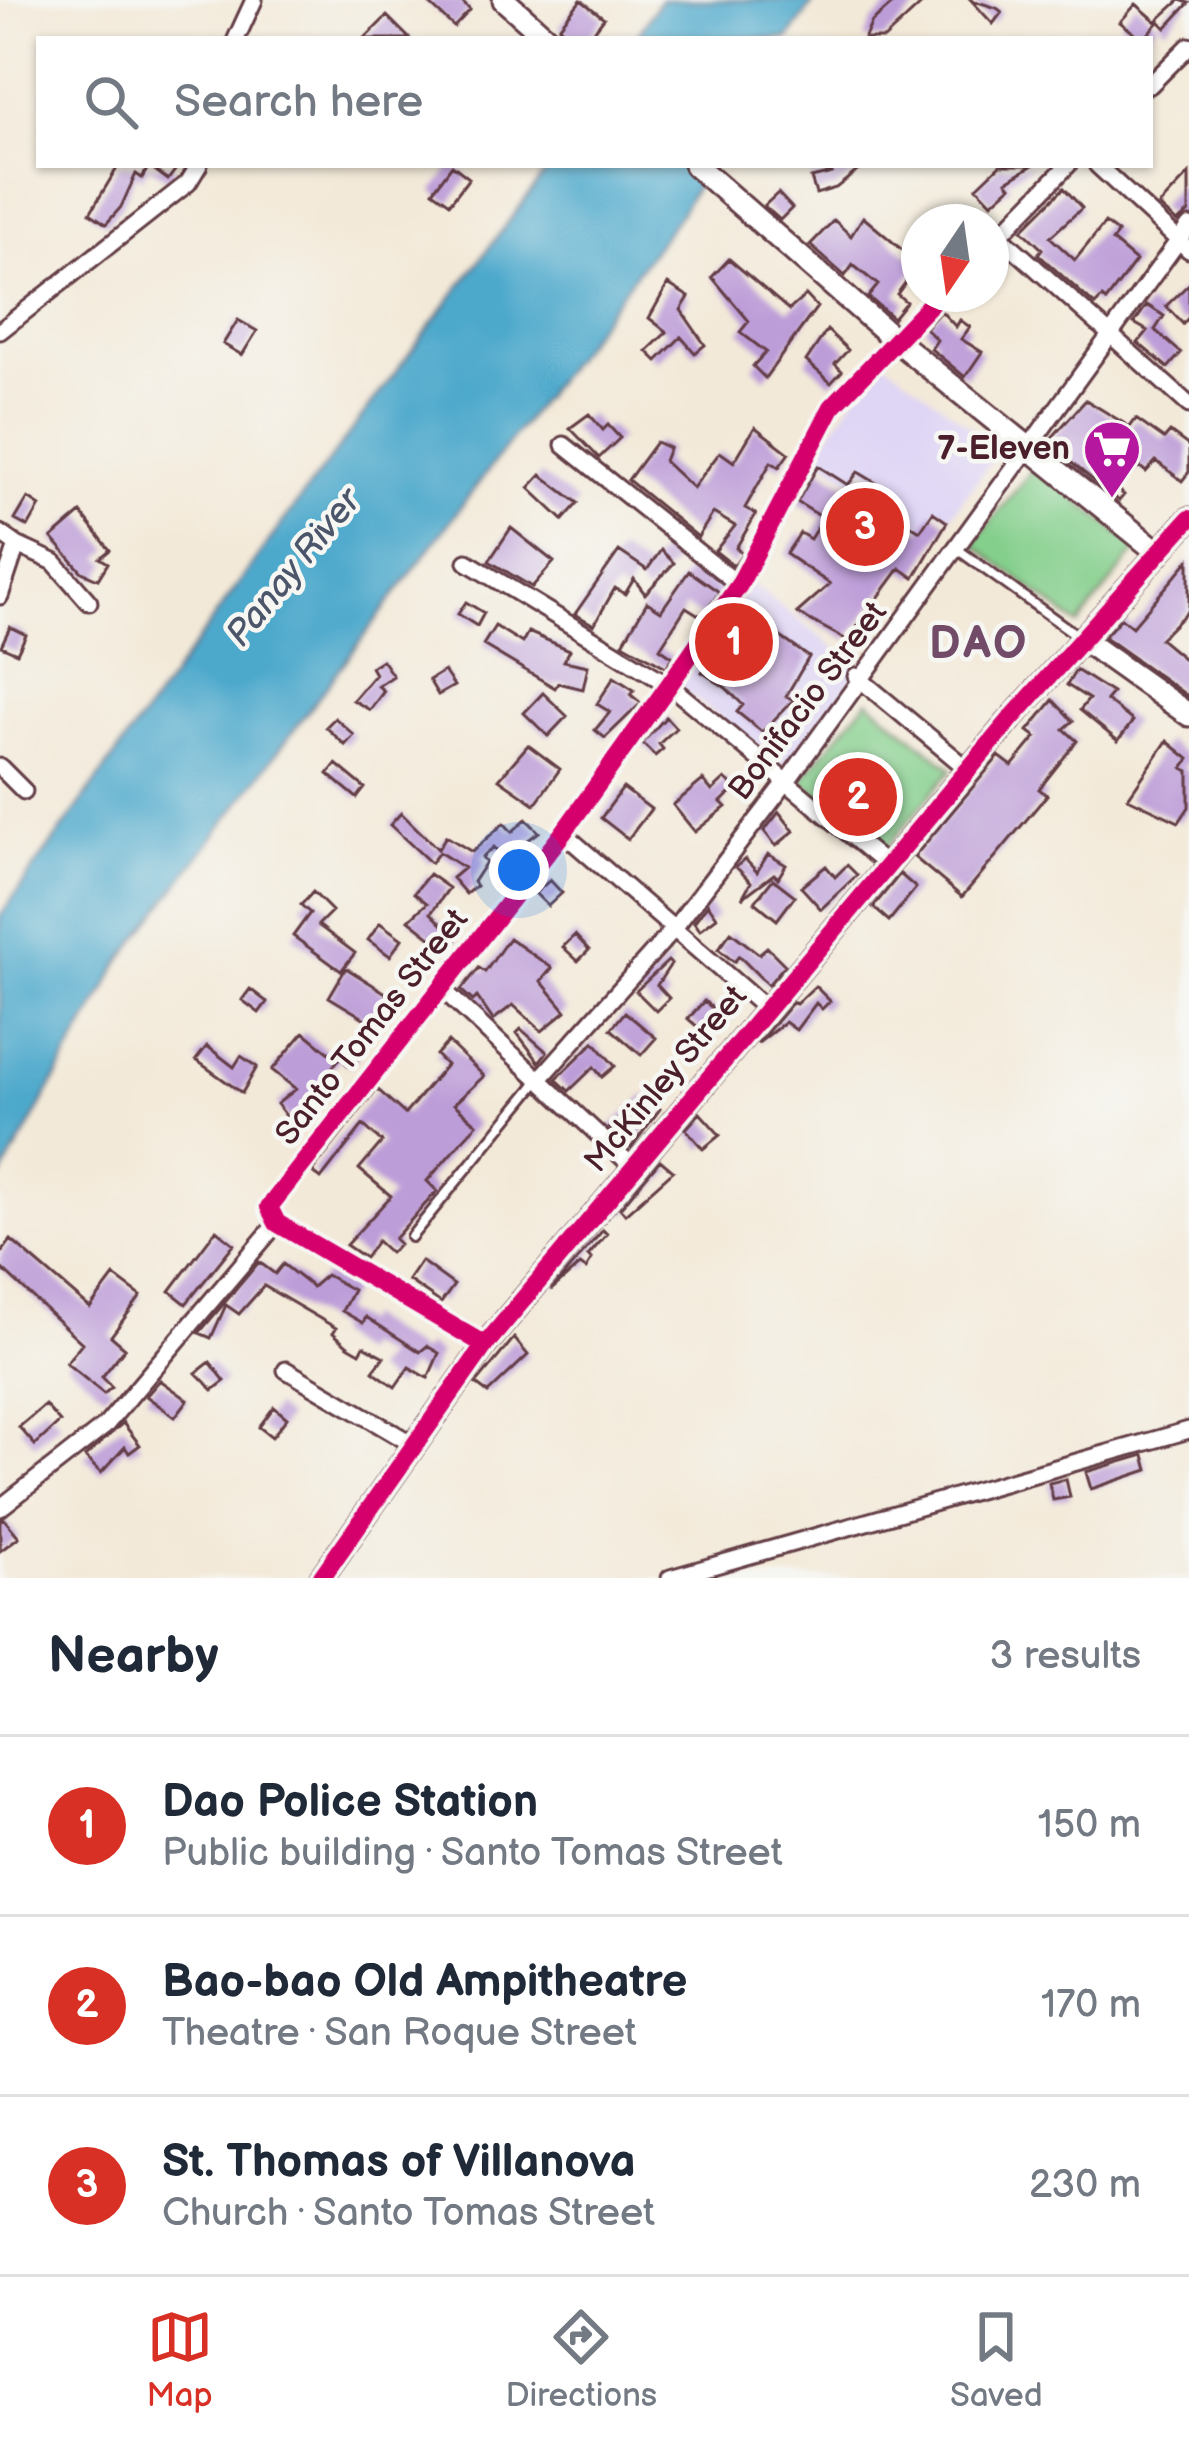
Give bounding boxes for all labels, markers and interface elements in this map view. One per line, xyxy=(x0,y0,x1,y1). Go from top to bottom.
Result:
search box xyxy=(36,36,1153,168)
icon: search xyxy=(78,69,144,135)
text: Search here xyxy=(174,75,423,130)
north arrow xyxy=(901,204,1009,312)
supermarket icon: 7-Eleven xyxy=(1081,418,1143,500)
place label: 7-Eleven xyxy=(937,429,1070,469)
water label: Panay River xyxy=(218,478,372,655)
pin: 3 xyxy=(826,482,904,572)
street label: Bonifacio Street xyxy=(720,594,896,808)
pin: 1 xyxy=(695,597,773,687)
district label: DAO xyxy=(929,617,1029,672)
pin: 2 xyxy=(819,752,897,842)
your location xyxy=(489,840,549,900)
street label: Santo Tomas Street xyxy=(267,901,477,1153)
street label: McKinley Street xyxy=(576,977,756,1181)
text: Nearby xyxy=(48,1626,219,1687)
text: 3 results xyxy=(989,1633,1141,1680)
text: Dao Police Station xyxy=(162,1775,538,1830)
text: 1 xyxy=(79,1802,95,1849)
text: 150 m xyxy=(1038,1802,1141,1849)
text: Public building · Santo Tomas Street xyxy=(162,1830,783,1877)
text: Bao-bao Old Ampitheatre xyxy=(162,1955,687,2010)
text: 2 xyxy=(75,1982,99,2029)
text: 170 m xyxy=(1041,1982,1141,2029)
text: Theatre · San Roque Street xyxy=(162,2010,637,2057)
text: St. Thomas of Villanova xyxy=(162,2135,636,2190)
text: 3 xyxy=(76,2162,98,2209)
text: 230 m xyxy=(1029,2162,1141,2209)
text: Church · Santo Tomas Street xyxy=(162,2190,655,2237)
tab: Map xyxy=(146,2304,213,2416)
tab: Directions xyxy=(505,2304,657,2416)
tab: Saved xyxy=(950,2304,1043,2416)

